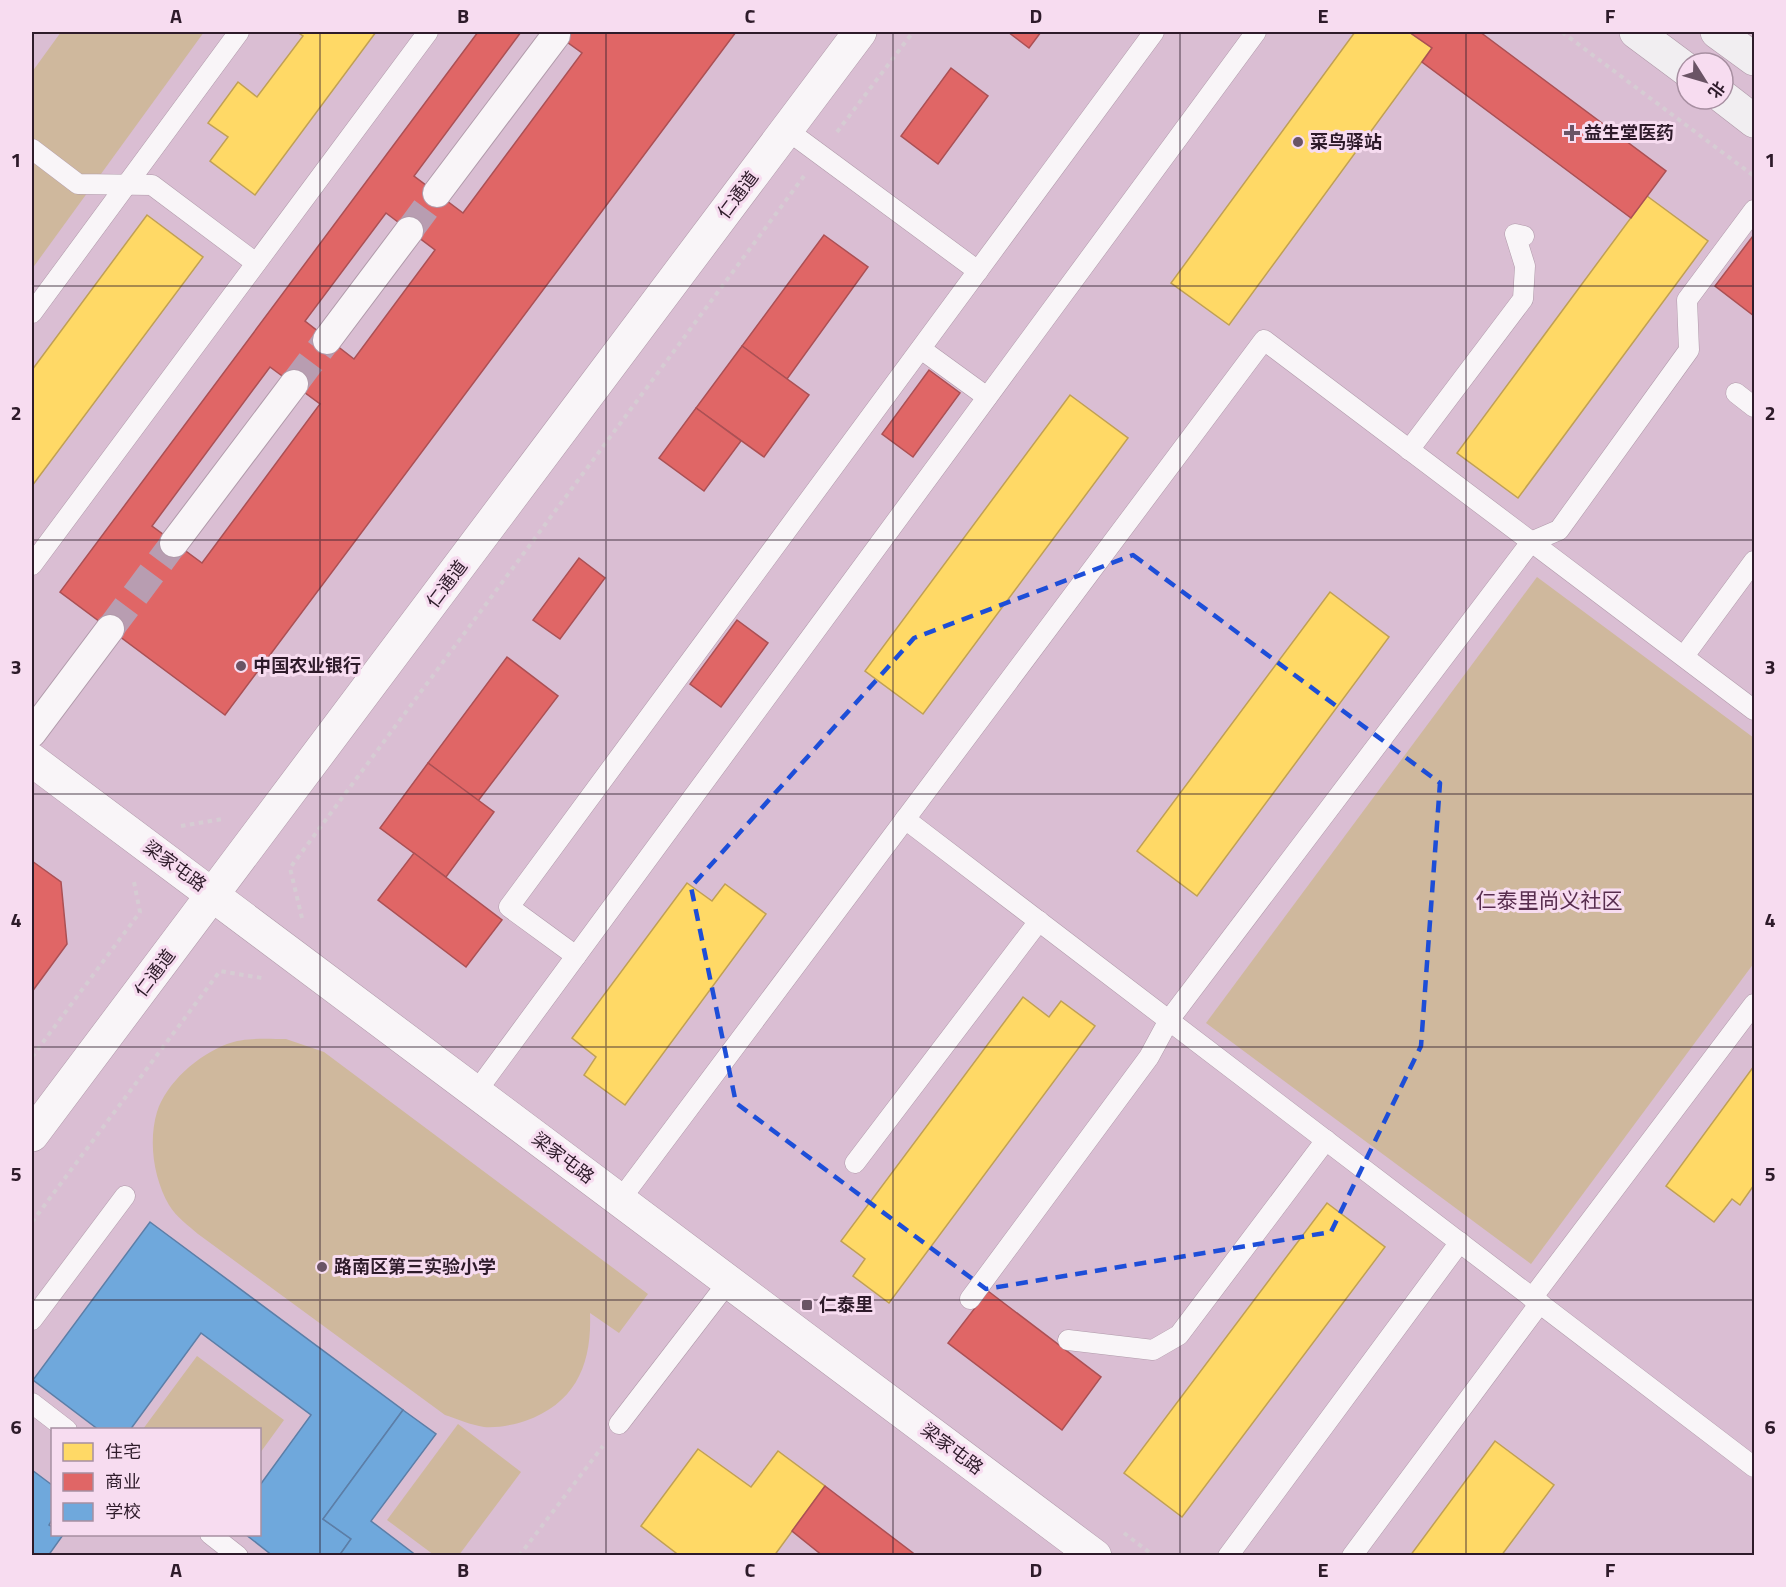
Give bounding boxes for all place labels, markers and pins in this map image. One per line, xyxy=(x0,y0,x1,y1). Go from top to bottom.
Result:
place label: 益生堂医药 xyxy=(1584,119,1674,146)
marker: 益生堂医药 xyxy=(1565,126,1579,140)
place label: 菜鸟驿站 xyxy=(1310,128,1382,155)
marker: 菜鸟驿站 xyxy=(1291,135,1305,149)
place label: 中国农业银行 xyxy=(253,652,361,679)
marker: 中国农业银行 xyxy=(234,659,248,673)
place label: 路南区第三实验小学 xyxy=(334,1253,496,1280)
marker: 路南区第三实验小学 xyxy=(315,1260,329,1274)
place label: 仁泰里 xyxy=(819,1291,873,1318)
marker: 仁泰里 xyxy=(800,1298,814,1312)

